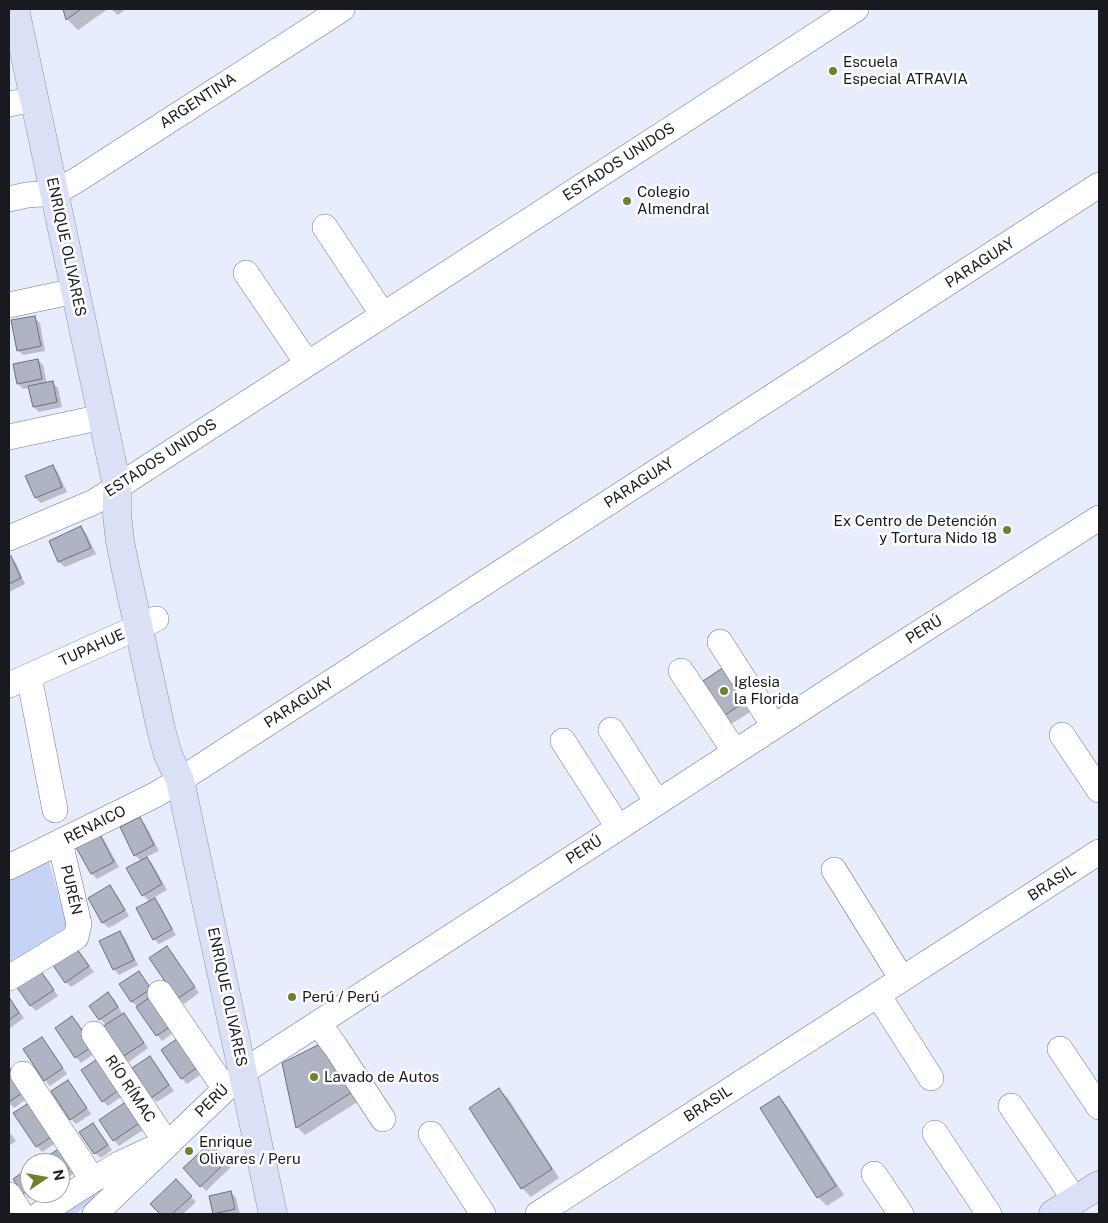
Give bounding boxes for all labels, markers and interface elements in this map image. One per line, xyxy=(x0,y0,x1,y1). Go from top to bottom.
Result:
place label: Escuela Especial ATRAVIA xyxy=(843,53,968,88)
marker: Escuela Especial ATRAVIA xyxy=(827,65,839,77)
street label: ARGENTINA xyxy=(156,70,240,132)
street label: ESTADOS UNIDOS xyxy=(560,119,678,205)
street label: ENRIQUE OLIVARES xyxy=(42,176,90,318)
place label: Colegio Almendral xyxy=(637,183,710,218)
marker: Colegio Almendral xyxy=(621,195,633,207)
street label: PARAGUAY xyxy=(942,234,1018,292)
street label: ESTADOS UNIDOS xyxy=(102,415,220,501)
street label: PARAGUAY xyxy=(601,454,677,512)
place label: Ex Centro de Detención y Tortura Nido 18 xyxy=(834,512,997,547)
marker: Ex Centro de Detención y Tortura Nido 18 xyxy=(1001,524,1013,536)
street label: PERÚ xyxy=(903,612,945,648)
street label: TUPAHUE xyxy=(56,626,128,670)
place label: Iglesia la Florida xyxy=(734,673,799,708)
street label: PARAGUAY xyxy=(261,674,337,732)
marker: Iglesia la Florida xyxy=(718,685,730,697)
street label: RENAICO xyxy=(61,802,129,848)
street label: PERÚ xyxy=(563,832,605,868)
street label: BRASIL xyxy=(1025,861,1079,905)
street label: PURÉN xyxy=(57,863,85,917)
street label: ENRIQUE OLIVARES xyxy=(203,926,251,1068)
place label: Perú / Perú xyxy=(302,988,380,1006)
marker: Perú / Perú xyxy=(286,991,298,1003)
street label: RÍO RÍMAC xyxy=(101,1052,159,1126)
place label: Lavado de Autos xyxy=(324,1068,439,1086)
marker: Lavado de Autos xyxy=(308,1071,320,1083)
street label: PERÚ xyxy=(192,1081,232,1121)
street label: BRASIL xyxy=(681,1082,735,1126)
place label: Enrique Olivares / Peru xyxy=(199,1133,301,1168)
marker: Enrique Olivares / Peru xyxy=(183,1145,195,1157)
north arrow xyxy=(20,1153,70,1203)
text: N xyxy=(50,1168,68,1182)

